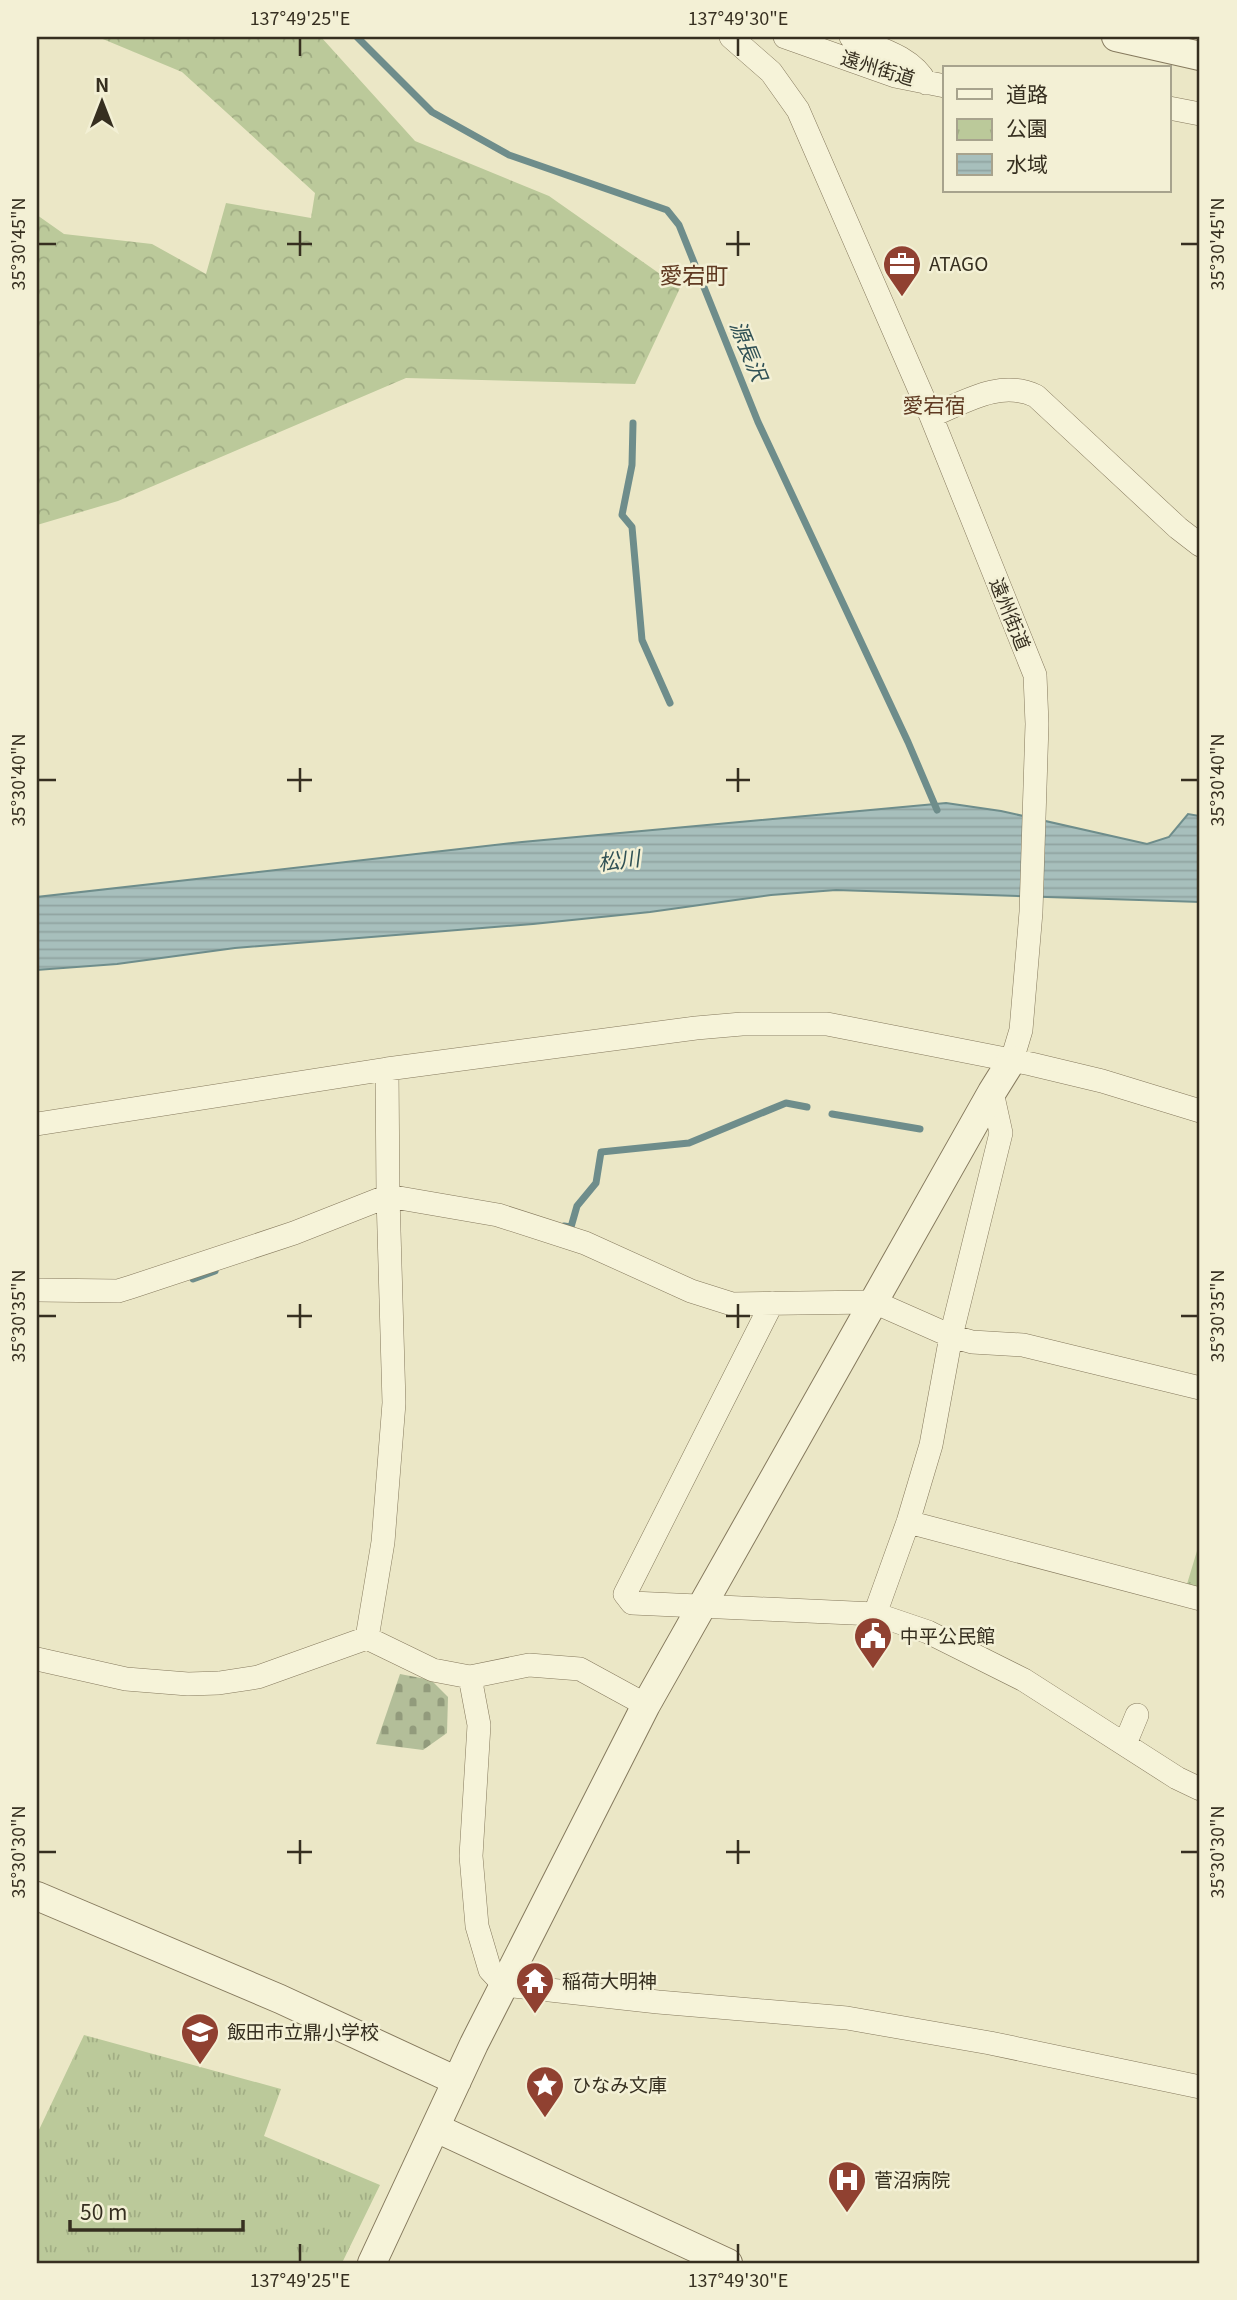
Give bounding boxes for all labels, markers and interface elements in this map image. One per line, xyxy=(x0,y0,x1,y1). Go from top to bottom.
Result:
text: 137°49'25"E xyxy=(250,4,350,30)
text: 137°49'30"E xyxy=(688,4,788,30)
street label: 遠州街道 xyxy=(838,43,919,91)
north arrow xyxy=(66,66,136,136)
legend xyxy=(943,66,1170,192)
text: N xyxy=(95,70,109,97)
text: 道路 xyxy=(1006,78,1048,108)
text: 公園 xyxy=(1006,112,1048,142)
text: 水域 xyxy=(1006,148,1048,178)
text: 35°30'45"N xyxy=(4,197,30,291)
text: 35°30'45"N xyxy=(1203,197,1229,291)
office icon: ATAGO xyxy=(881,243,923,298)
place label: ATAGO xyxy=(929,249,988,276)
district label: 愛宕町 xyxy=(660,257,729,291)
water label: 源長沢 xyxy=(724,315,777,388)
district label: 愛宕宿 xyxy=(903,389,966,419)
street label: 遠州街道 xyxy=(985,573,1038,654)
text: 35°30'40"N xyxy=(4,733,30,827)
text: 35°30'40"N xyxy=(1203,733,1229,827)
water label: 松川 xyxy=(596,841,643,876)
text: 35°30'35"N xyxy=(4,1269,30,1363)
text: 35°30'35"N xyxy=(1203,1269,1229,1363)
public building icon: 中平公民館 xyxy=(852,1615,894,1670)
place label: 中平公民館 xyxy=(900,1621,995,1648)
text: 35°30'30"N xyxy=(4,1805,30,1899)
text: 35°30'30"N xyxy=(1203,1805,1229,1899)
temple icon: 稲荷大明神 xyxy=(514,1960,556,2015)
place label: 稲荷大明神 xyxy=(562,1966,657,1993)
school or university icon: 飯田市立鼎小学校 xyxy=(179,2011,221,2066)
place label: 飯田市立鼎小学校 xyxy=(227,2017,379,2044)
place icon: ひなみ文庫 xyxy=(524,2064,566,2119)
place label: ひなみ文庫 xyxy=(572,2070,667,2097)
hospital icon: 菅沼病院 xyxy=(826,2159,868,2214)
place label: 菅沼病院 xyxy=(874,2165,950,2192)
scale bar xyxy=(70,2188,243,2232)
text: 50 m xyxy=(80,2196,127,2226)
text: 137°49'25"E xyxy=(250,2266,350,2292)
text: 137°49'30"E xyxy=(688,2266,788,2292)

